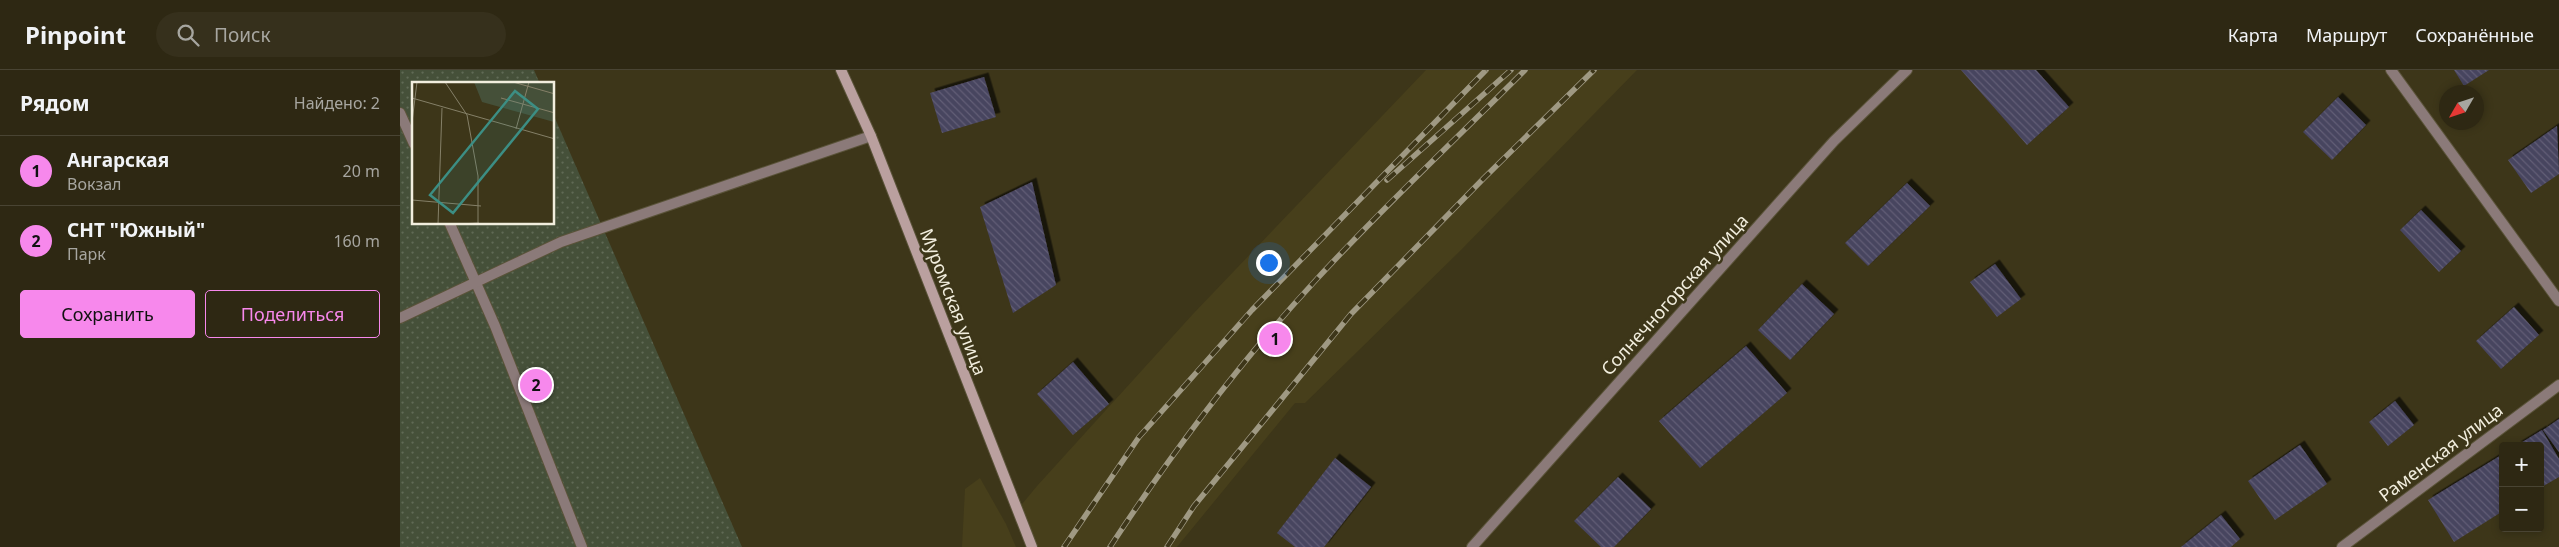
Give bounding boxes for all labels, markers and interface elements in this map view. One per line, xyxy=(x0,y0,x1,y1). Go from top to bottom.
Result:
search box xyxy=(156,12,506,57)
text: Pinpoint xyxy=(25,18,126,51)
icon: search xyxy=(174,21,202,49)
text: Поиск xyxy=(214,22,271,48)
text: Карта xyxy=(2228,23,2278,47)
text: Маршрут xyxy=(2306,23,2387,47)
text: Сохранённые xyxy=(2415,23,2534,47)
inset map xyxy=(412,82,555,225)
north arrow xyxy=(2439,85,2484,130)
text: Рядом xyxy=(20,89,90,117)
text: Найдено: 2 xyxy=(294,92,380,114)
text: Ангарская xyxy=(67,147,169,173)
text: 1 xyxy=(31,160,41,182)
text: 20 m xyxy=(343,160,380,182)
text: Вокзал xyxy=(67,173,122,195)
street label: Солнечногорская улица xyxy=(1595,208,1753,380)
text: СНТ "Южный" xyxy=(67,217,205,243)
street label: Муромская улица xyxy=(915,225,993,378)
text: 2 xyxy=(31,230,41,252)
text: 160 m xyxy=(333,230,380,252)
text: Парк xyxy=(67,243,106,265)
your location xyxy=(1256,250,1282,276)
button: Сохранить xyxy=(20,290,195,338)
button: Поделиться xyxy=(205,290,380,338)
pin: 1 xyxy=(1259,320,1291,358)
pin: 2 xyxy=(520,366,552,404)
street label: Раменская улица xyxy=(2374,398,2507,507)
map controls xyxy=(2499,442,2544,532)
button: + xyxy=(2499,442,2544,487)
button: − xyxy=(2499,487,2544,532)

